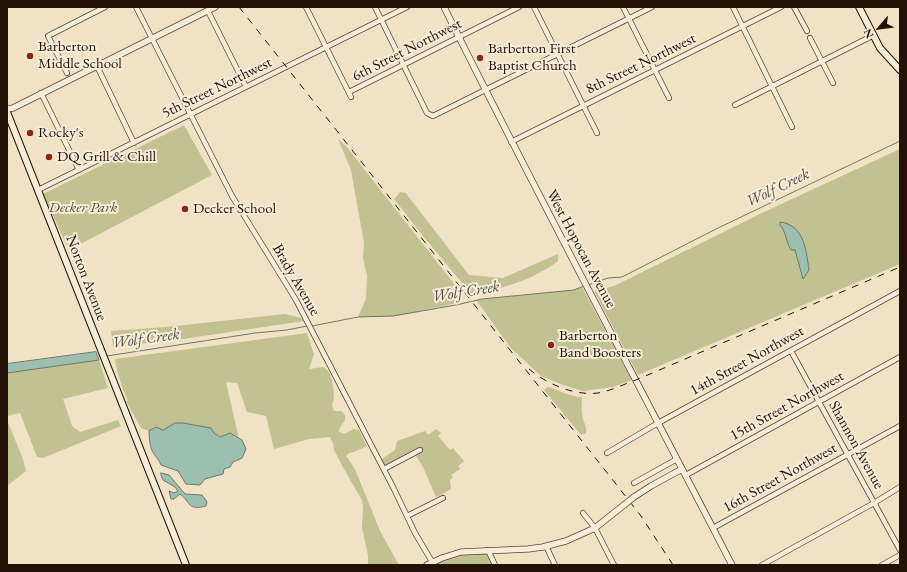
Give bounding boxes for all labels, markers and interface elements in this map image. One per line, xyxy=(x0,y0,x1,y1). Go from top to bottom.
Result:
north arrow xyxy=(859,8,899,48)
street label: 6th Street Northwest xyxy=(349,15,465,85)
text: N xyxy=(860,26,877,41)
street label: 8th Street Northwest xyxy=(583,30,699,98)
place label: Barberton Middle School xyxy=(38,38,122,73)
place label: Barberton First Baptist Church xyxy=(488,40,577,75)
marker: Barberton Middle School xyxy=(25,51,35,61)
marker: Barberton First Baptist Church xyxy=(475,53,485,63)
street label: 5th Street Northwest xyxy=(159,54,275,122)
place label: Rocky's xyxy=(38,124,84,142)
marker: Rocky's xyxy=(25,128,35,138)
place label: DQ Grill & Chill xyxy=(57,148,156,166)
marker: DQ Grill & Chill xyxy=(44,152,54,162)
water label: Wolf Creek xyxy=(743,164,813,212)
street label: West Hopocan Avenue xyxy=(542,187,620,311)
park label: Decker Park xyxy=(49,199,117,217)
place label: Decker School xyxy=(193,200,276,218)
marker: Decker School xyxy=(180,204,190,214)
street label: Norton Avenue xyxy=(61,233,111,323)
street label: Brady Avenue xyxy=(268,241,324,319)
water label: Wolf Creek xyxy=(431,277,501,307)
street label: 14th Street Northwest xyxy=(687,322,807,400)
water label: Wolf Creek xyxy=(111,325,181,353)
place label: Barberton Band Boosters xyxy=(559,327,641,362)
marker: Barberton Band Boosters xyxy=(546,340,556,350)
street label: 15th Street Northwest xyxy=(727,367,847,445)
street label: Shannon Avenue xyxy=(824,398,888,492)
street label: 16th Street Northwest xyxy=(720,439,840,517)

